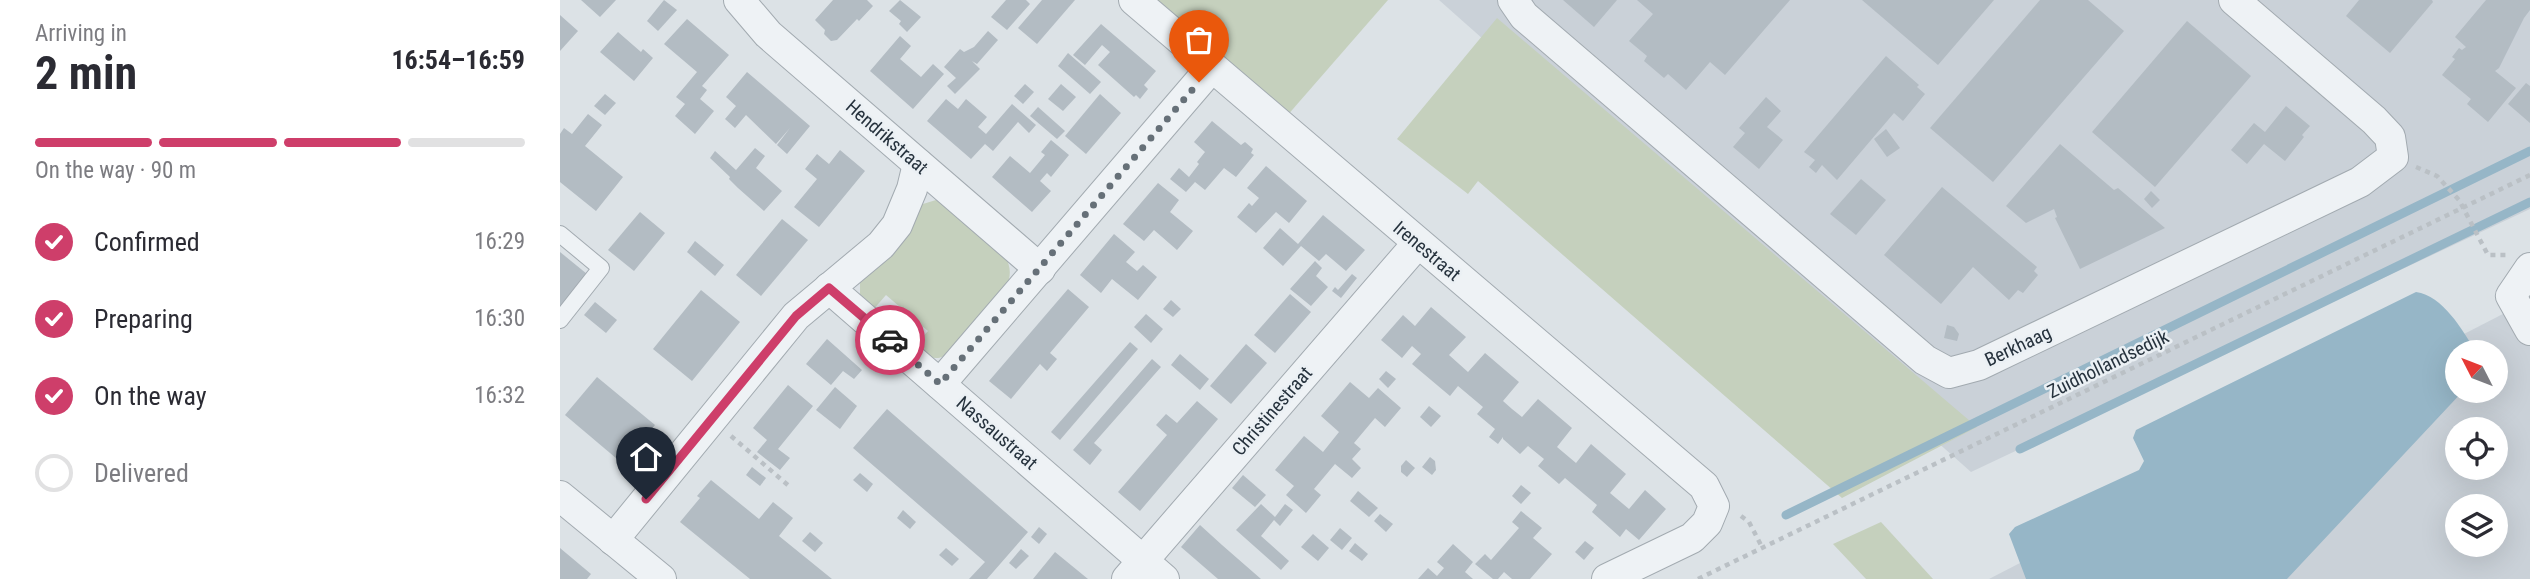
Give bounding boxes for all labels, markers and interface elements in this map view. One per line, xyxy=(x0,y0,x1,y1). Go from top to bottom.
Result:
pin xyxy=(1169,10,1229,82)
text: Arriving in xyxy=(35,20,127,47)
icon: bag xyxy=(1180,21,1218,59)
text: 16:54–16:59 xyxy=(391,45,525,75)
text: 2 min xyxy=(35,46,137,100)
street label: Hendrikstraat xyxy=(841,95,933,179)
text: On the way · 90 m xyxy=(35,157,196,184)
street label: Irenestraat xyxy=(1389,216,1465,286)
icon: check xyxy=(35,223,73,261)
text: Confirmed xyxy=(94,227,200,257)
text: 16:29 xyxy=(474,228,525,255)
icon: check xyxy=(35,300,73,338)
text: Preparing xyxy=(94,304,193,334)
text: 16:30 xyxy=(474,305,525,332)
courier xyxy=(855,305,925,375)
icon: car xyxy=(871,321,909,359)
street label: Berkhaag xyxy=(1981,321,2055,371)
street label: Zuidhollandsedijk xyxy=(2044,325,2173,403)
north arrow xyxy=(2445,340,2508,402)
map controls xyxy=(2445,340,2508,557)
street label: Christinestraat xyxy=(1227,362,1317,460)
icon: check xyxy=(35,377,73,415)
text: On the way xyxy=(94,381,207,411)
text: 16:32 xyxy=(474,382,525,409)
street label: Nassaustraat xyxy=(952,392,1042,474)
button: locate xyxy=(2445,417,2508,480)
pin xyxy=(616,427,676,499)
icon: home xyxy=(627,438,665,476)
text: Delivered xyxy=(94,458,189,488)
button: layers xyxy=(2445,494,2508,557)

